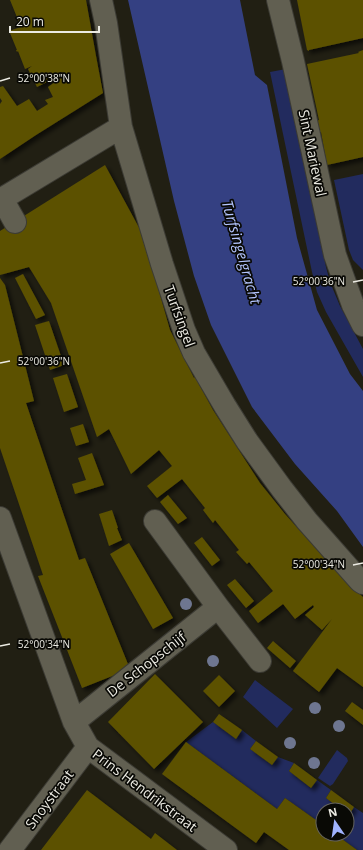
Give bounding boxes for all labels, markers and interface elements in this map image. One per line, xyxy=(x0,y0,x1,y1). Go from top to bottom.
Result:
scale bar xyxy=(10,8,99,34)
text: 20 m xyxy=(16,13,44,30)
text: 52°00'38"N xyxy=(18,71,70,85)
street label: Sint Mariewal xyxy=(295,108,331,198)
water label: Turfsingelgracht xyxy=(218,198,267,307)
text: 52°00'36"N xyxy=(293,274,345,288)
street label: Turfsingel xyxy=(160,282,200,350)
text: 52°00'36"N xyxy=(18,354,70,368)
text: 52°00'34"N xyxy=(293,557,345,571)
street label: De Schopschijf xyxy=(103,626,190,701)
text: 52°00'34"N xyxy=(18,637,70,651)
street label: Prins Hendrikstraat xyxy=(89,744,201,836)
street label: Snoystraat xyxy=(20,765,78,833)
north arrow xyxy=(315,802,355,842)
text: N xyxy=(327,803,339,820)

